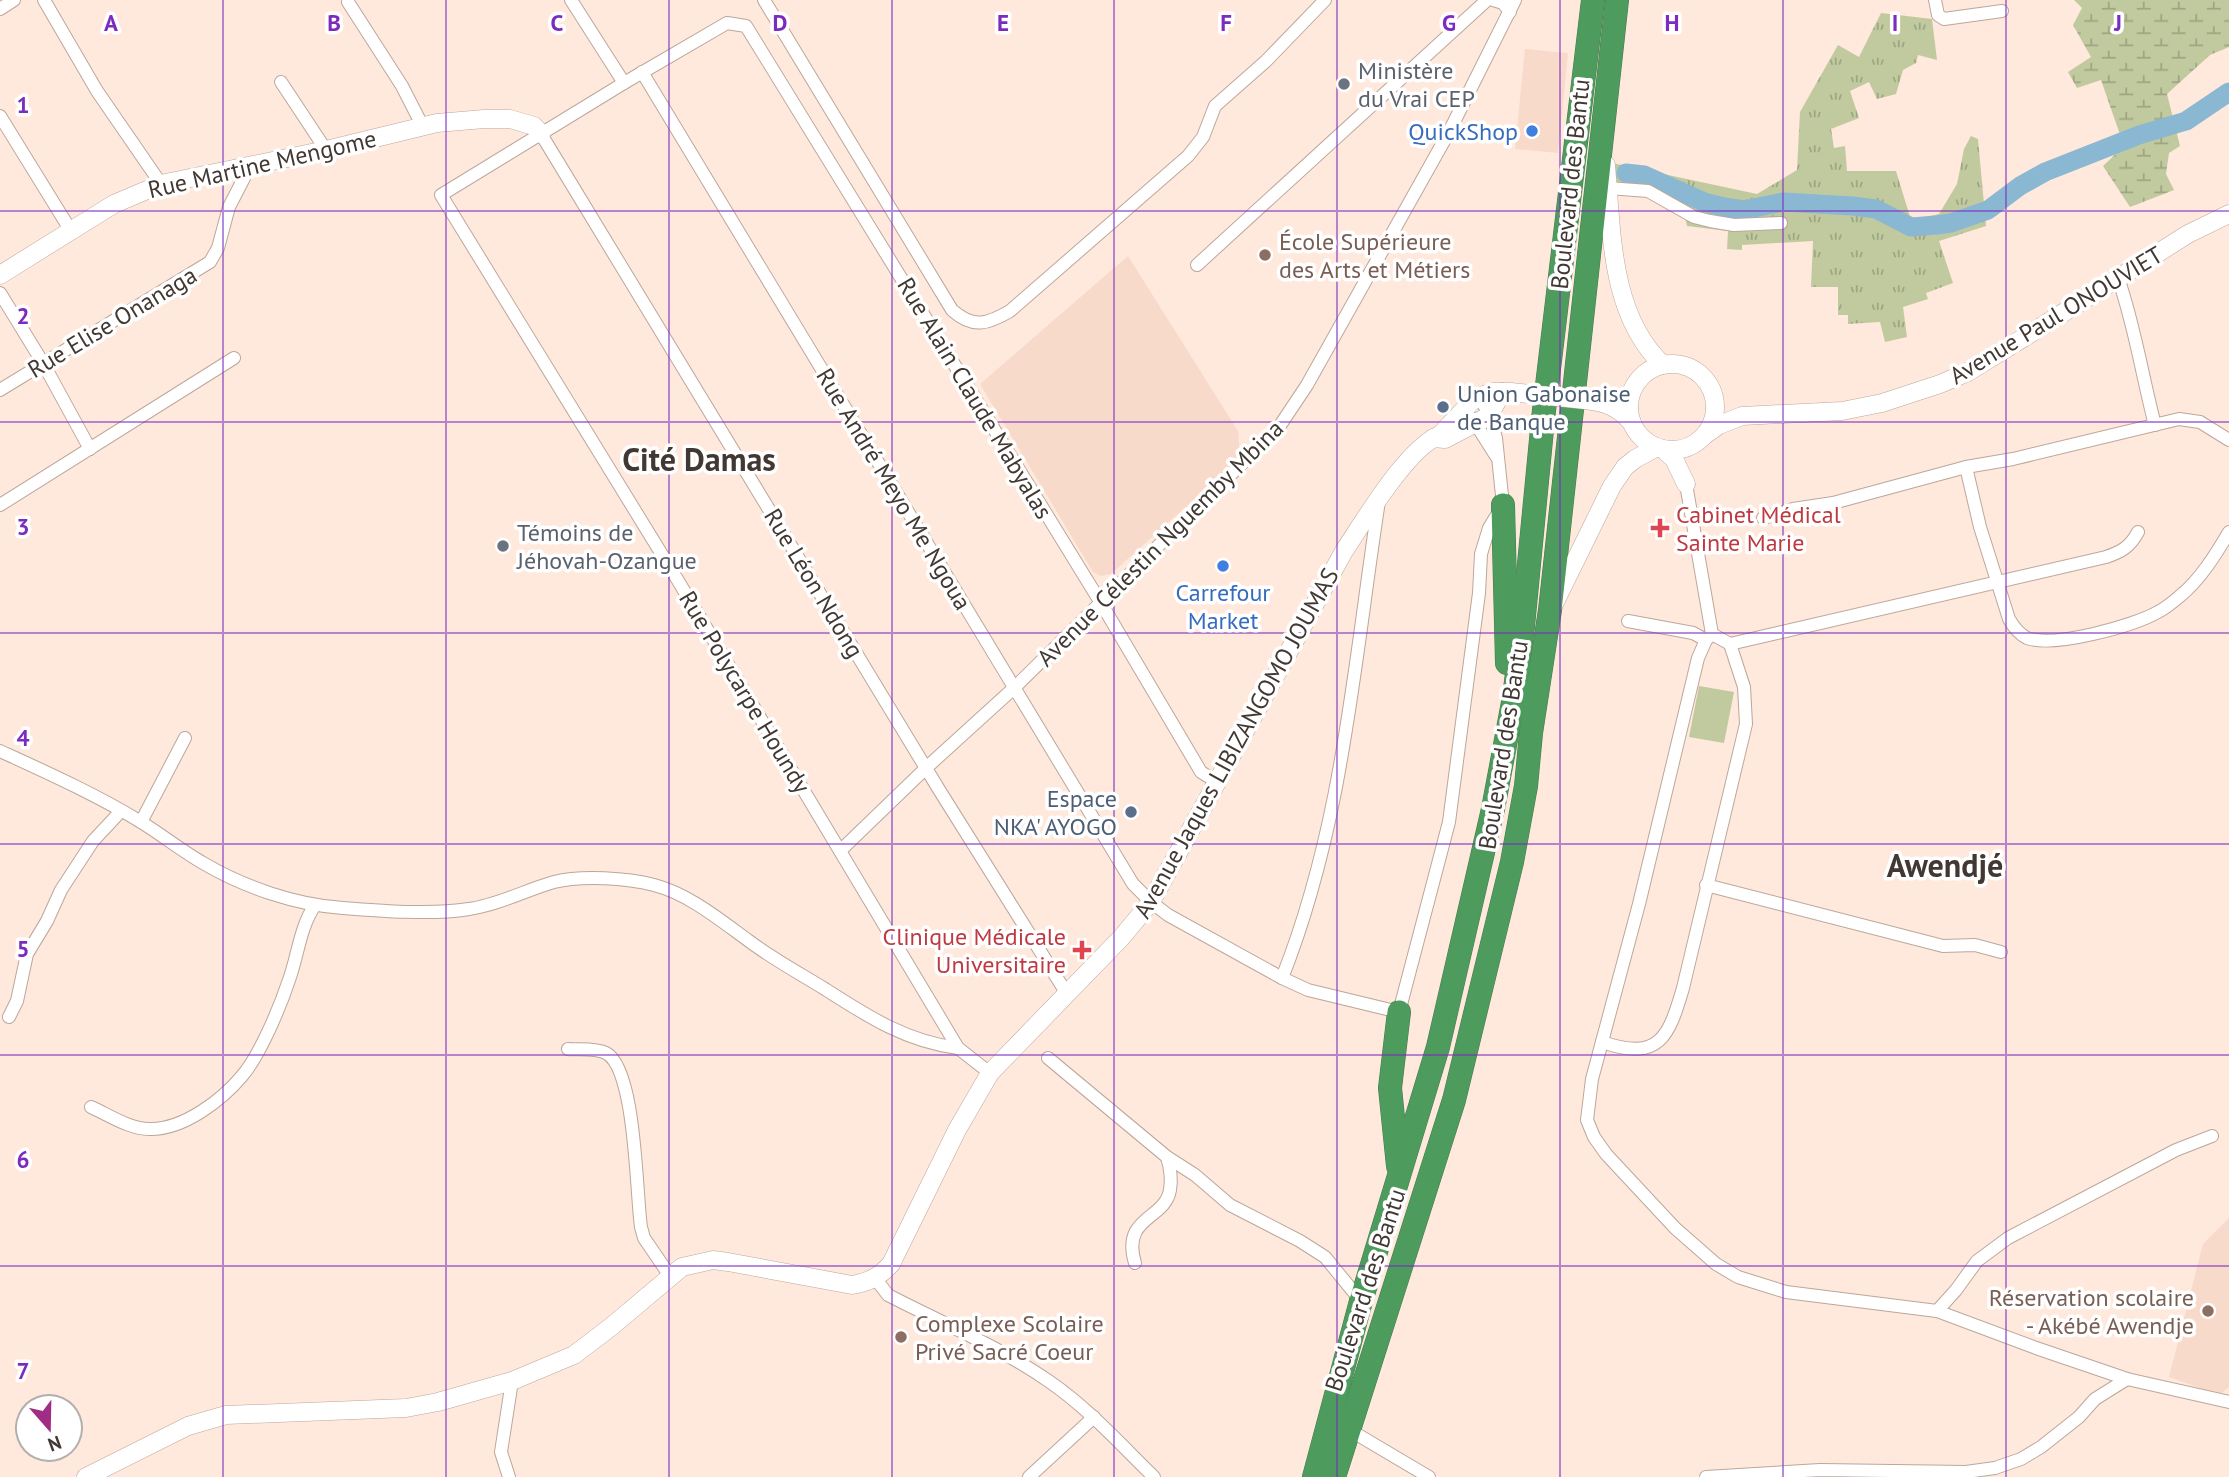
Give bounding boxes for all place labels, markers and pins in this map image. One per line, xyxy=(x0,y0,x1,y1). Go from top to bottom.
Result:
place label: Ministère du Vrai CEP xyxy=(1358,55,1475,114)
marker: Ministère du Vrai CEP xyxy=(1336,76,1352,92)
place label: QuickShop xyxy=(1408,116,1518,147)
marker: QuickShop xyxy=(1524,123,1540,139)
place label: École Supérieure des Arts et Métiers xyxy=(1279,226,1470,285)
marker: École Supérieure des Arts et Métiers xyxy=(1257,247,1273,263)
place label: Union Gabonaise de Banque xyxy=(1457,378,1631,437)
marker: Union Gabonaise de Banque xyxy=(1435,399,1451,415)
place label: Cabinet Médical Sainte Marie xyxy=(1676,499,1841,558)
place label: Témoins de Jéhovah-Ozangue xyxy=(516,517,697,576)
marker: Cabinet Médical Sainte Marie xyxy=(1650,518,1670,538)
marker: Témoins de Jéhovah-Ozangue xyxy=(495,538,511,554)
marker: Carrefour Market xyxy=(1215,558,1231,574)
place label: Carrefour Market xyxy=(1175,577,1271,636)
place label: Espace NKA' AYOGO xyxy=(994,783,1117,842)
marker: Espace NKA' AYOGO xyxy=(1123,804,1139,820)
place label: Clinique Médicale Universitaire xyxy=(882,921,1066,980)
marker: Clinique Médicale Universitaire xyxy=(1072,940,1092,960)
place label: Réservation scolaire - Akébé Awendje xyxy=(1989,1282,2194,1341)
marker: Réservation scolaire - Akébé Awendje xyxy=(2200,1303,2216,1319)
place label: Complexe Scolaire Privé Sacré Coeur xyxy=(915,1308,1104,1367)
marker: Complexe Scolaire Privé Sacré Coeur xyxy=(893,1329,909,1345)

